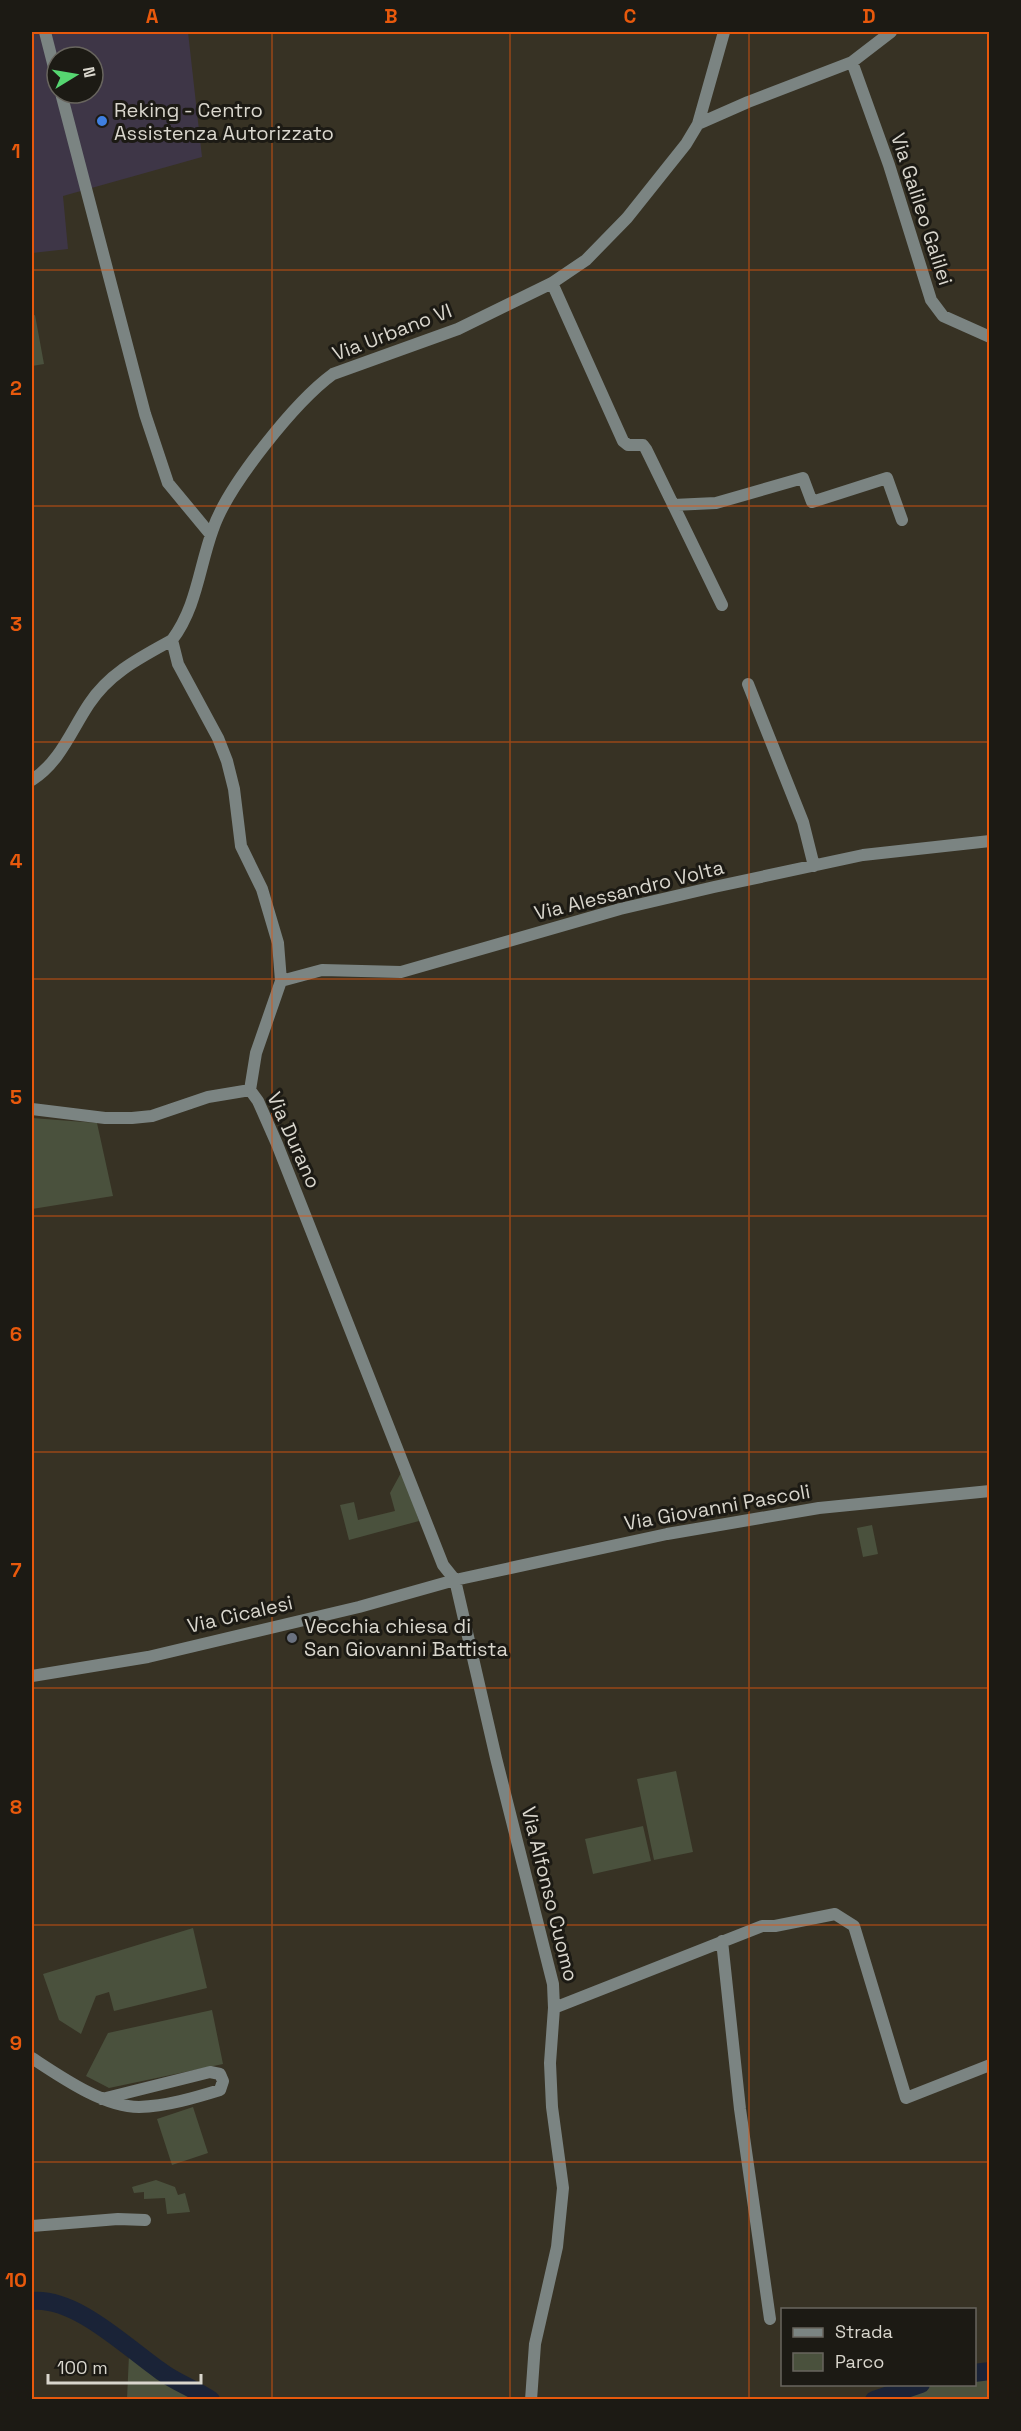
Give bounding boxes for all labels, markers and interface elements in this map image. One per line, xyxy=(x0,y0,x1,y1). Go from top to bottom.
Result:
text: A xyxy=(146,3,159,29)
text: B xyxy=(384,3,398,29)
text: C xyxy=(624,3,637,29)
text: D xyxy=(862,3,876,29)
north arrow xyxy=(45,45,105,105)
text: N xyxy=(78,65,101,80)
place label: Reking - Centro Assistenza Autorizzato xyxy=(114,97,334,146)
marker: Reking - Centro Assistenza Autorizzato xyxy=(95,114,109,128)
street label: Via Galileo Galilei xyxy=(885,129,959,289)
text: 1 xyxy=(11,138,21,164)
street label: Via Urbano VI xyxy=(329,297,455,367)
text: 2 xyxy=(10,375,22,401)
text: 3 xyxy=(10,611,22,637)
text: 4 xyxy=(10,848,23,874)
street label: Via Alessandro Volta xyxy=(531,854,727,926)
text: 5 xyxy=(10,1084,22,1110)
street label: Via Durano xyxy=(261,1088,327,1192)
text: 6 xyxy=(10,1321,22,1347)
street label: Via Giovanni Pascoli xyxy=(622,1478,812,1536)
text: 7 xyxy=(10,1557,22,1583)
street label: Via Cicalesi xyxy=(185,1589,295,1639)
place label: Vecchia chiesa di San Giovanni Battista xyxy=(304,1613,508,1662)
marker: Vecchia chiesa di San Giovanni Battista xyxy=(285,1631,299,1645)
text: 8 xyxy=(10,1794,22,1820)
street label: Via Alfonso Cuomo xyxy=(516,1804,584,1984)
text: 9 xyxy=(10,2030,22,2056)
text: 10 xyxy=(5,2267,27,2293)
legend xyxy=(781,2308,976,2386)
text: Strada xyxy=(835,2320,893,2343)
scale bar xyxy=(48,2347,201,2385)
text: Parco xyxy=(835,2350,884,2373)
text: 100 m xyxy=(57,2356,108,2379)

